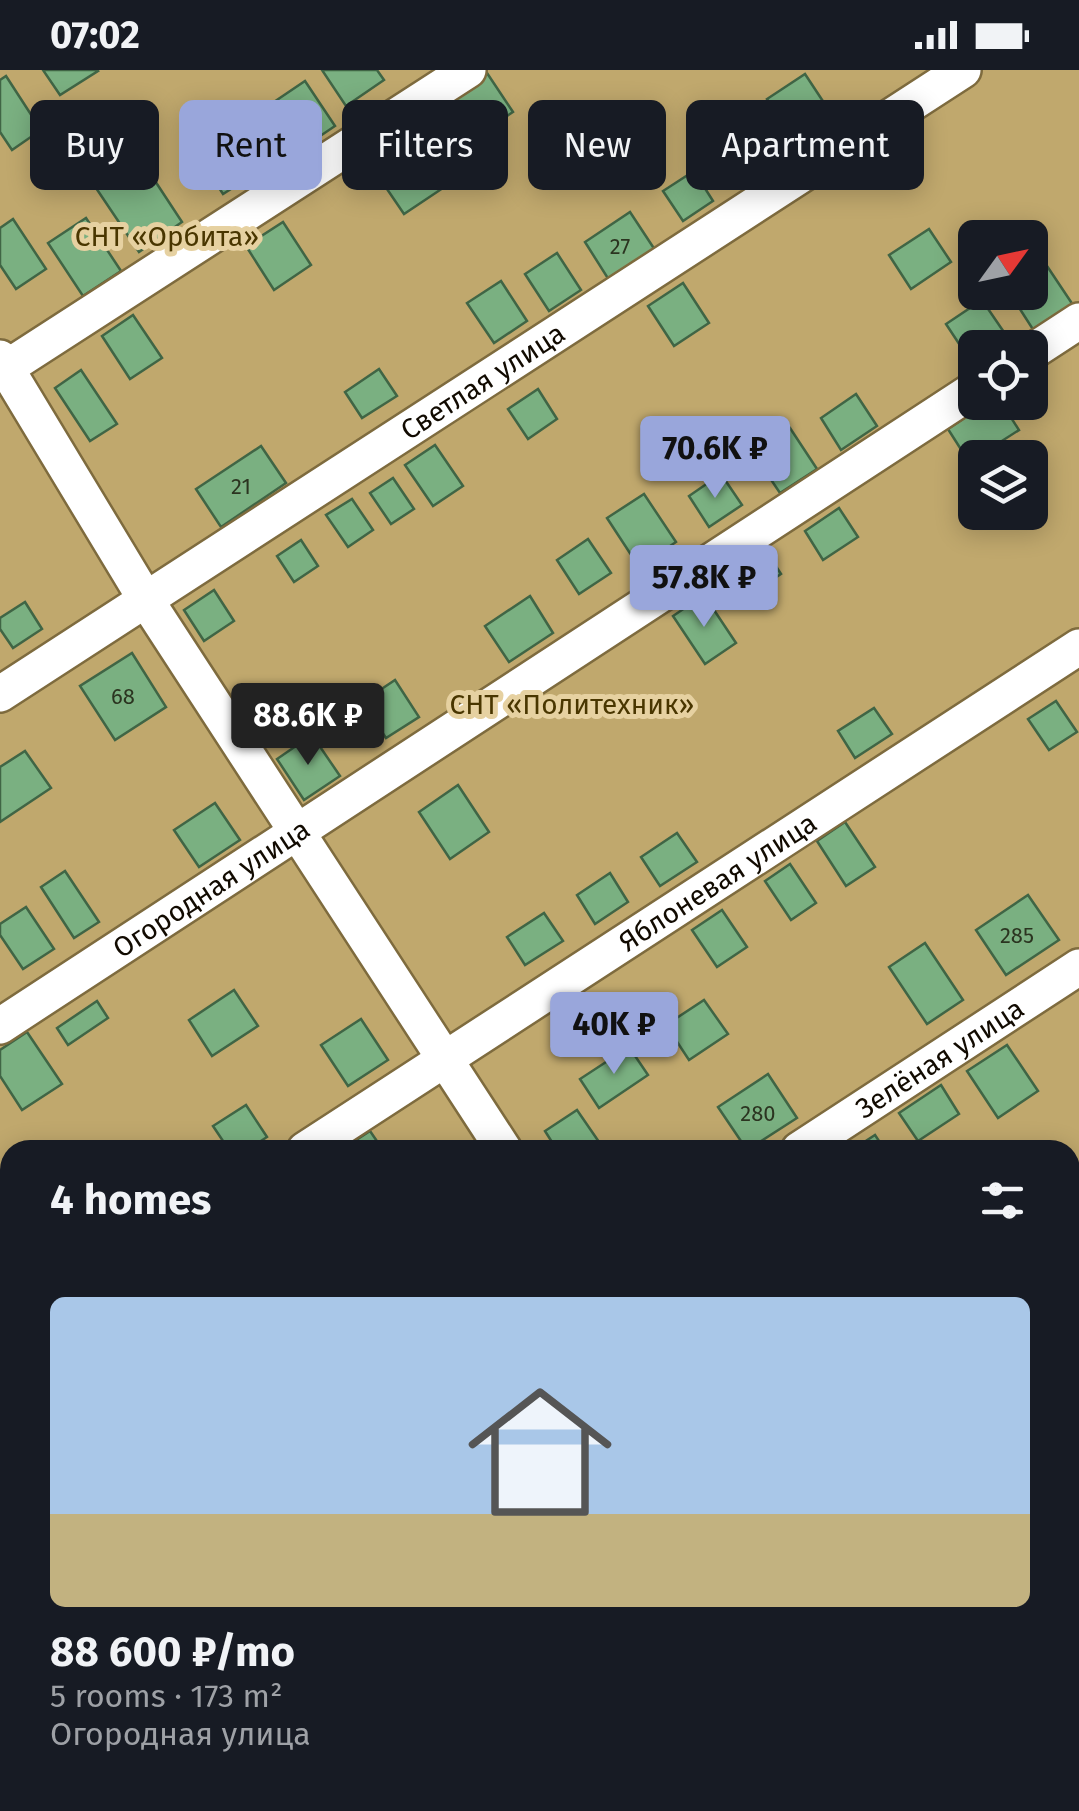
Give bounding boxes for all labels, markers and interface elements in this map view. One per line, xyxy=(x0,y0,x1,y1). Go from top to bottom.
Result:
text: 07:02 xyxy=(50,12,140,58)
chip: Buy xyxy=(30,100,159,190)
chip: Rent xyxy=(179,100,322,190)
chip: Filters xyxy=(342,100,508,190)
chip: New xyxy=(528,100,666,190)
chip: Apartment xyxy=(686,100,924,190)
park label: СНТ «Орбита» xyxy=(75,220,259,253)
north arrow xyxy=(958,220,1048,310)
map controls xyxy=(958,220,1048,530)
house number: 27 xyxy=(610,233,630,260)
street label: Светлая улица xyxy=(394,316,571,447)
button: locate xyxy=(958,330,1048,420)
pin: 70.6K ₽ xyxy=(623,416,807,501)
text: 70.6K ₽ xyxy=(662,429,768,467)
button: layers xyxy=(958,440,1048,530)
house number: 21 xyxy=(231,473,251,500)
pin: 57.8K ₽ xyxy=(612,545,796,630)
text: 57.8K ₽ xyxy=(652,558,756,596)
house number: 68 xyxy=(111,683,135,710)
pin: 88.6K ₽ xyxy=(216,683,400,768)
park label: СНТ «Политехник» xyxy=(450,688,694,721)
text: 88.6K ₽ xyxy=(253,696,363,734)
street label: Яблоневая улица xyxy=(613,806,823,958)
street label: Огородная улица xyxy=(106,812,315,964)
house number: 285 xyxy=(1000,922,1034,949)
street label: Зелёная улица xyxy=(850,991,1030,1125)
pin: 40K ₽ xyxy=(544,992,684,1077)
text: 40K ₽ xyxy=(572,1005,656,1043)
house number: 280 xyxy=(740,1100,776,1127)
icon: filters xyxy=(975,1173,1030,1228)
text: 4 homes xyxy=(50,1175,211,1225)
icon: home xyxy=(450,1362,630,1542)
text: 88 600 ₽/mo xyxy=(50,1627,295,1677)
text: 5 rooms · 173 m² xyxy=(50,1677,283,1715)
text: Огородная улица xyxy=(50,1715,311,1753)

